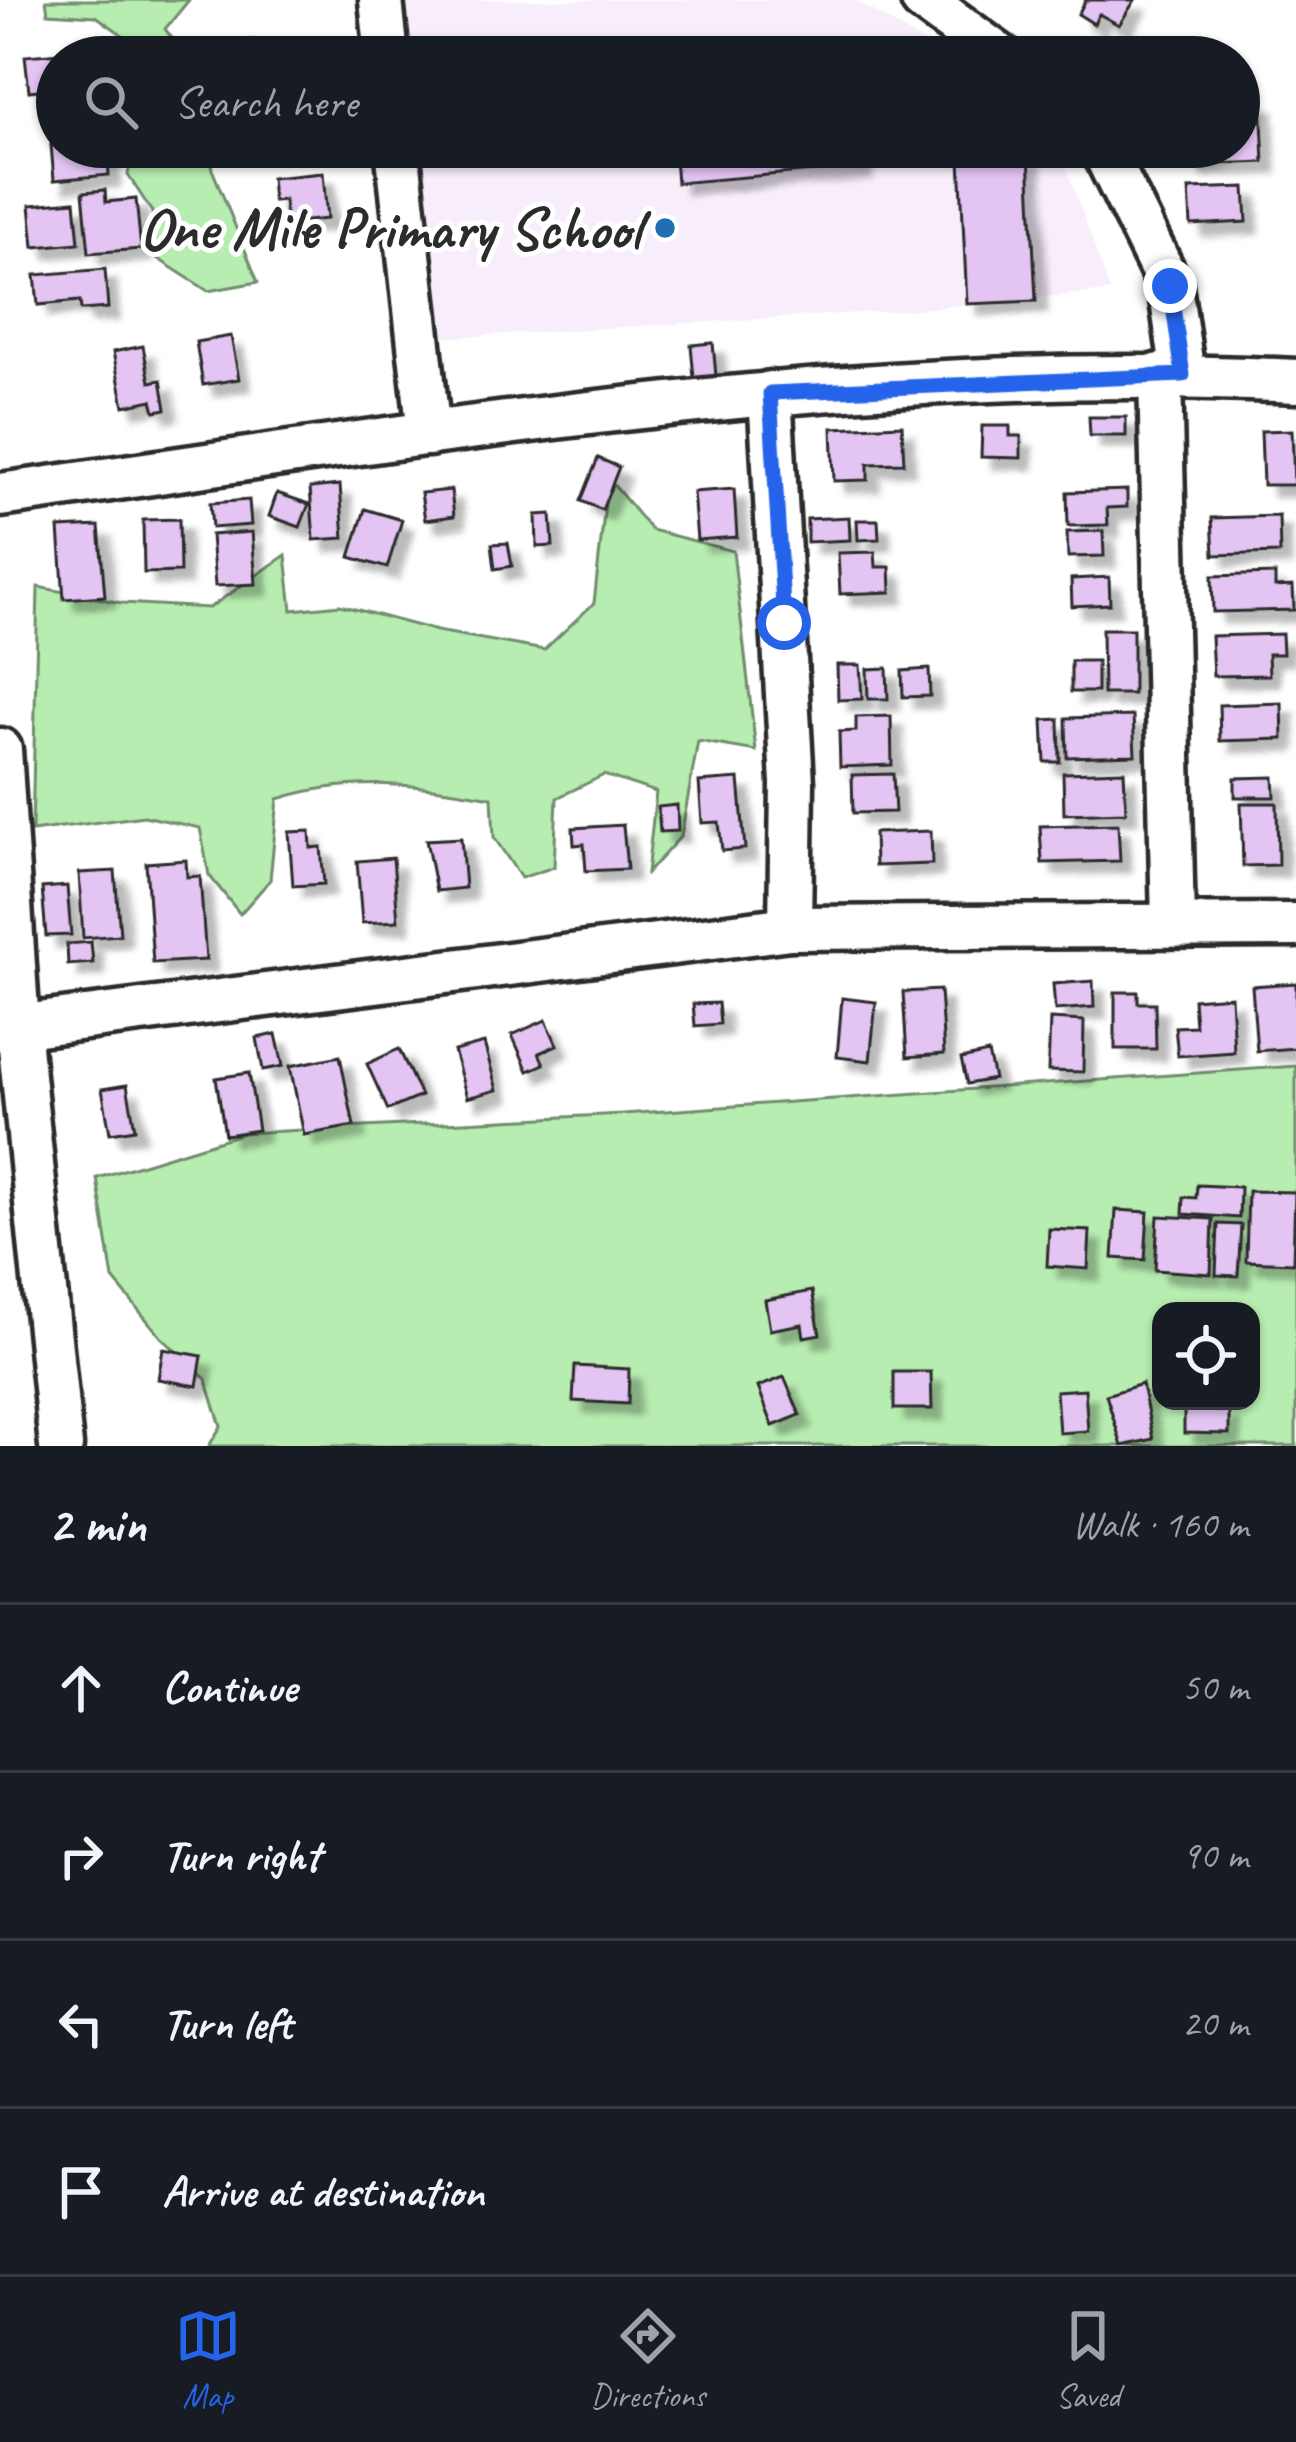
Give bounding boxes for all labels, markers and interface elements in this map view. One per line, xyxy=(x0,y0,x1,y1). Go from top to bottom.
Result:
search box xyxy=(36,36,1260,168)
icon: search xyxy=(78,69,144,135)
text: Search here xyxy=(174,74,357,131)
place label: One Mile Primary School xyxy=(139,190,651,266)
marker: One Mile Primary School xyxy=(652,215,678,241)
route end xyxy=(1143,259,1197,313)
route start xyxy=(757,596,811,650)
map controls xyxy=(1152,1302,1260,1410)
button: locate xyxy=(1152,1302,1260,1410)
text: 2 min xyxy=(48,1492,146,1556)
text: Walk · 160 m xyxy=(1072,1500,1248,1549)
icon: ahead xyxy=(48,1655,114,1721)
text: Continue xyxy=(162,1659,296,1716)
text: 50 m xyxy=(1182,1663,1248,1712)
icon: right xyxy=(48,1823,114,1889)
text: Turn right xyxy=(162,1827,320,1884)
text: 90 m xyxy=(1182,1831,1248,1880)
icon: left xyxy=(48,1991,114,2057)
text: Turn left xyxy=(162,1995,292,2052)
text: 20 m xyxy=(1182,1999,1248,2048)
icon: arrive xyxy=(48,2159,114,2225)
text: Arrive at destination xyxy=(162,2163,484,2220)
tab: Map xyxy=(175,2303,241,2417)
tab: Directions xyxy=(591,2303,705,2417)
tab: Saved xyxy=(1055,2303,1121,2417)

